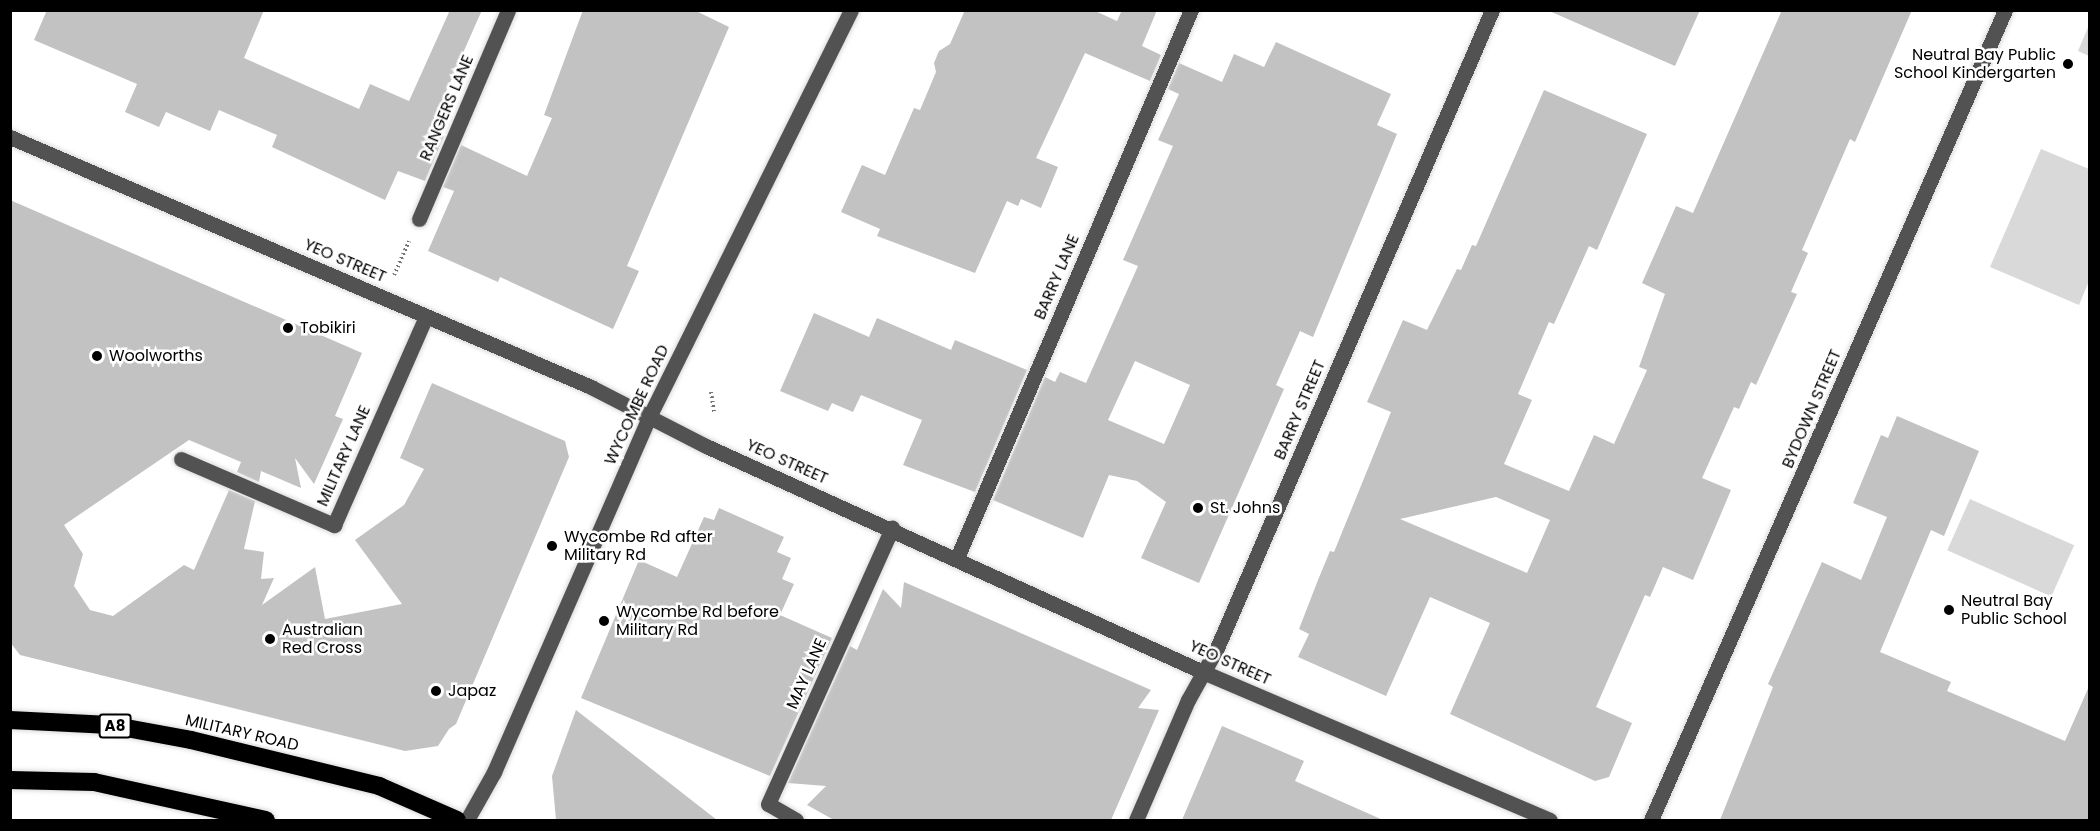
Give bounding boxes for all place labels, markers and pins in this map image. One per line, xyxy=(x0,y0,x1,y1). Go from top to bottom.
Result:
place label: Neutral Bay Public School Kindergarten xyxy=(1894,45,2056,83)
marker: Neutral Bay Public School Kindergarten xyxy=(2061,57,2075,71)
place label: Tobikiri xyxy=(300,318,356,338)
marker: Tobikiri xyxy=(281,321,295,335)
place label: Woolworths xyxy=(109,346,203,366)
marker: Woolworths xyxy=(90,349,104,363)
place label: St. Johns xyxy=(1210,498,1280,518)
marker: St. Johns xyxy=(1191,501,1205,515)
place label: Wycombe Rd after Military Rd xyxy=(564,527,713,565)
marker: Wycombe Rd after Military Rd xyxy=(545,539,559,553)
place label: Neutral Bay Public School xyxy=(1961,591,2067,629)
place label: Wycombe Rd before Military Rd xyxy=(616,602,779,640)
marker: Neutral Bay Public School xyxy=(1942,603,1956,617)
marker: Wycombe Rd before Military Rd xyxy=(597,614,611,628)
place label: Australian Red Cross xyxy=(282,620,363,658)
marker: Australian Red Cross xyxy=(263,632,277,646)
place label: Japaz xyxy=(448,681,496,701)
marker: Japaz xyxy=(429,684,443,698)

